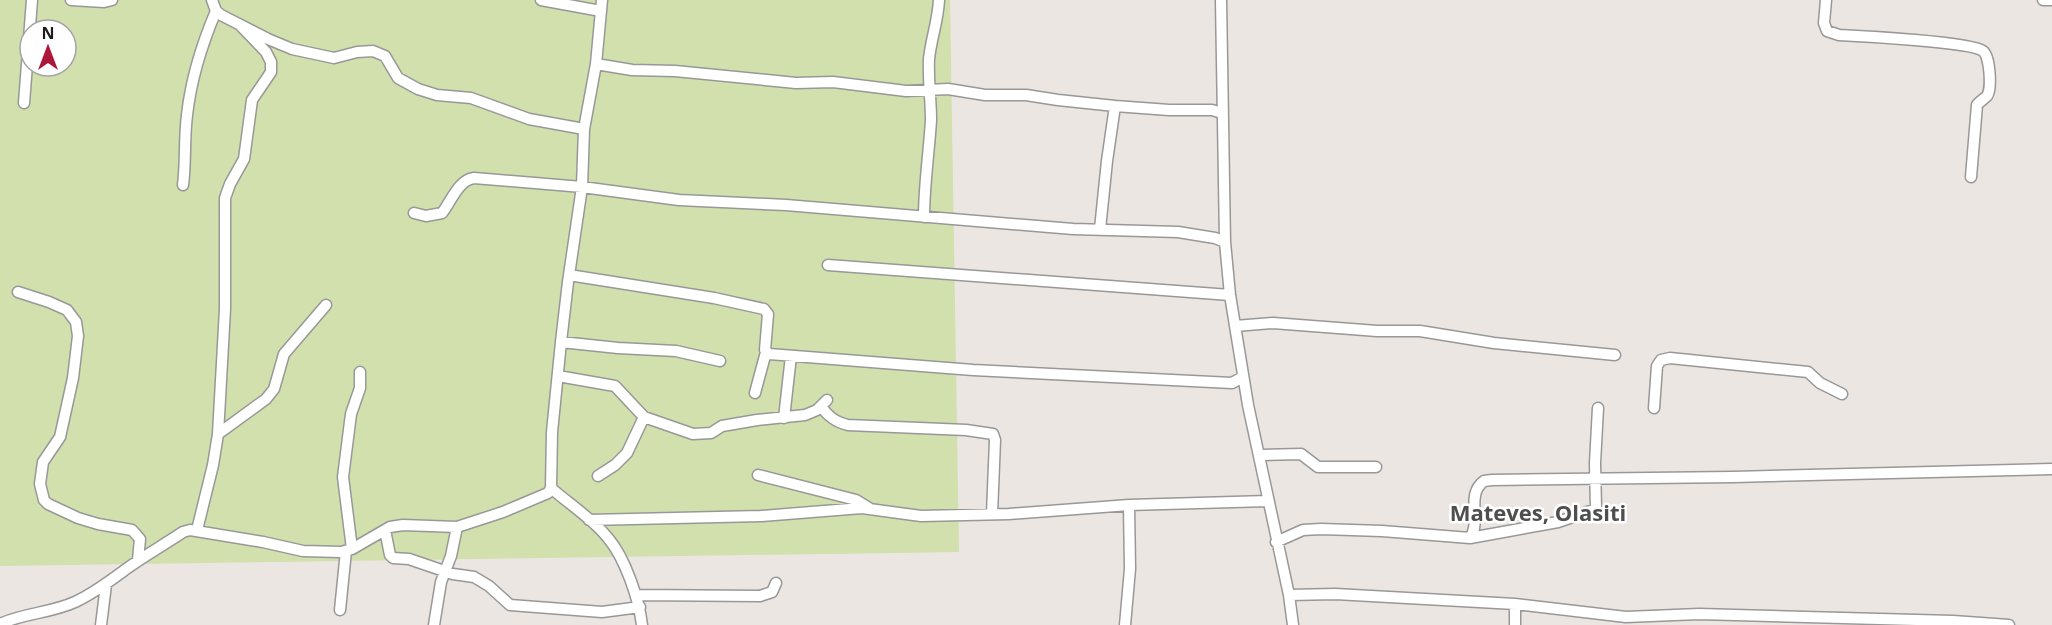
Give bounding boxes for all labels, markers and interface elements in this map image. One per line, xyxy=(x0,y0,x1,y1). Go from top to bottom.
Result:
north arrow xyxy=(18,18,78,78)
text: N xyxy=(41,22,55,44)
district label: Mateves, Olasiti xyxy=(1450,497,1626,527)

